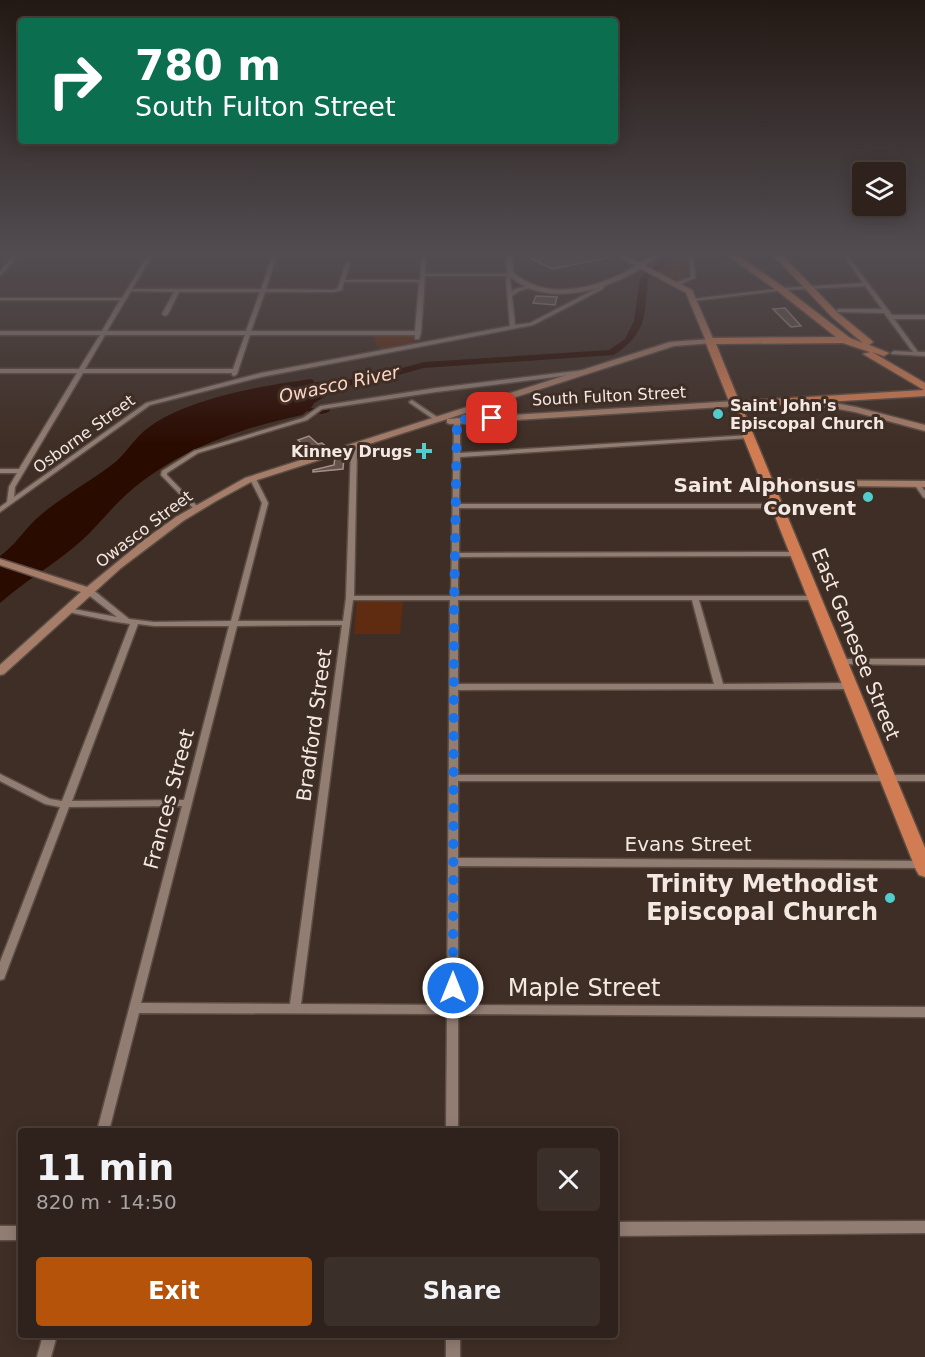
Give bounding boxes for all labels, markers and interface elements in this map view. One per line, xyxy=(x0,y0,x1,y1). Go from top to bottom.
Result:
text: 780 m xyxy=(135,41,281,90)
icon: right xyxy=(36,42,114,120)
text: South Fulton Street xyxy=(135,91,396,122)
map controls xyxy=(852,162,906,216)
button: layers xyxy=(852,162,906,216)
water label: Owasco River xyxy=(277,361,403,407)
street label: South Fulton Street xyxy=(531,382,687,410)
street label: Osborne Street xyxy=(30,391,138,477)
pin xyxy=(466,392,517,443)
place label: Saint John's Episcopal Church xyxy=(730,396,884,433)
icon: arrive xyxy=(475,401,508,434)
marker: Saint John's Episcopal Church xyxy=(711,407,725,421)
place label: Kinney Drugs xyxy=(291,442,412,461)
marker: Kinney Drugs xyxy=(417,444,431,458)
place label: Saint Alphonsus Convent xyxy=(674,473,856,520)
street label: Owasco Street xyxy=(92,486,196,572)
marker: Saint Alphonsus Convent xyxy=(861,490,875,504)
street label: East Genesee Street xyxy=(807,545,905,743)
street label: Bradford Street xyxy=(291,647,337,803)
street label: Frances Street xyxy=(139,726,199,872)
street label: Evans Street xyxy=(625,832,752,856)
place label: Trinity Methodist Episcopal Church xyxy=(646,870,878,926)
marker: Trinity Methodist Episcopal Church xyxy=(883,891,897,905)
position arrow xyxy=(421,956,485,1020)
street label: Maple Street xyxy=(508,974,660,1002)
text: 11 min xyxy=(36,1147,174,1188)
button: close xyxy=(537,1148,600,1211)
text: 820 m · 14:50 xyxy=(36,1190,177,1214)
button: Exit xyxy=(36,1257,312,1326)
button: Share xyxy=(324,1257,600,1326)

